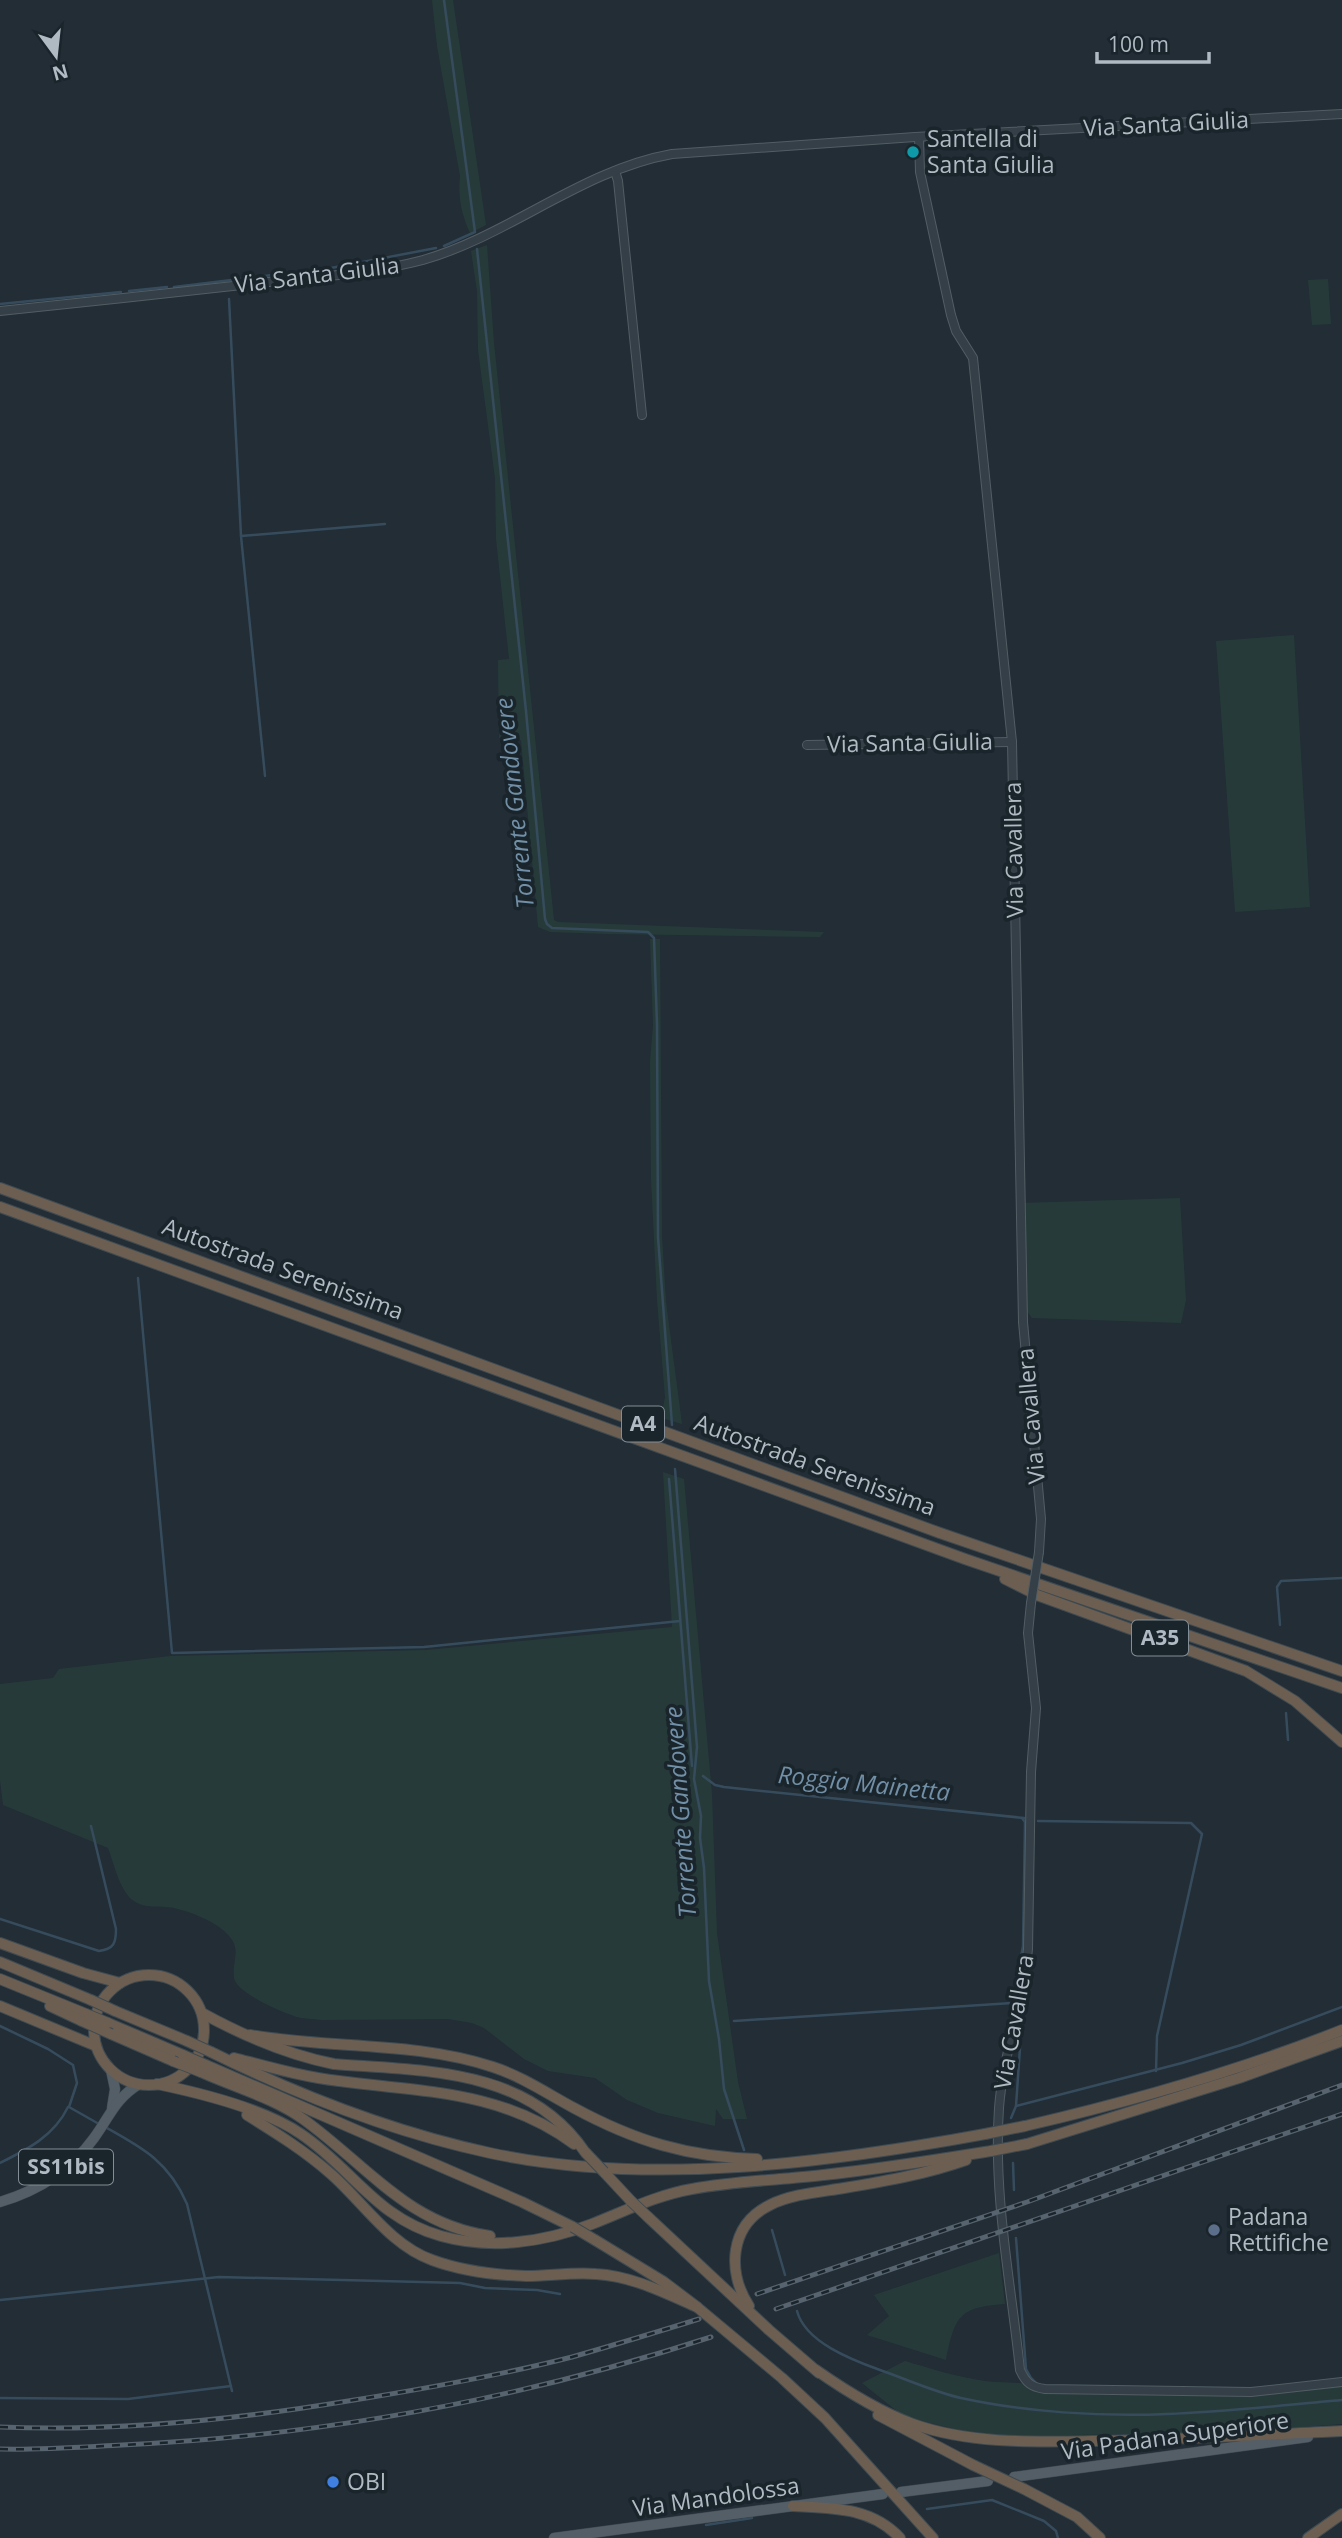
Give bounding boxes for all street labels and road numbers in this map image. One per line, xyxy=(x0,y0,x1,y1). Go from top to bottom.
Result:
street label: Via Santa Giulia xyxy=(1082,103,1250,143)
street label: Via Santa Giulia xyxy=(233,248,401,300)
street label: Via Santa Giulia xyxy=(827,725,993,759)
street label: Via Cavallera xyxy=(996,781,1030,919)
street label: Autostrada Serenissima xyxy=(158,1210,408,1327)
street label: Via Cavallera xyxy=(1008,1347,1052,1485)
road number: A4 xyxy=(622,1406,664,1442)
street label: Autostrada Serenissima xyxy=(690,1406,940,1523)
road number: A35 xyxy=(1132,1620,1188,1656)
street label: Via Cavallera xyxy=(985,1952,1041,2092)
road number: SS11bis xyxy=(19,2150,113,2184)
street label: Via Padana Superiore xyxy=(1059,2403,1291,2467)
street label: Via Mandolossa xyxy=(630,2468,801,2524)

